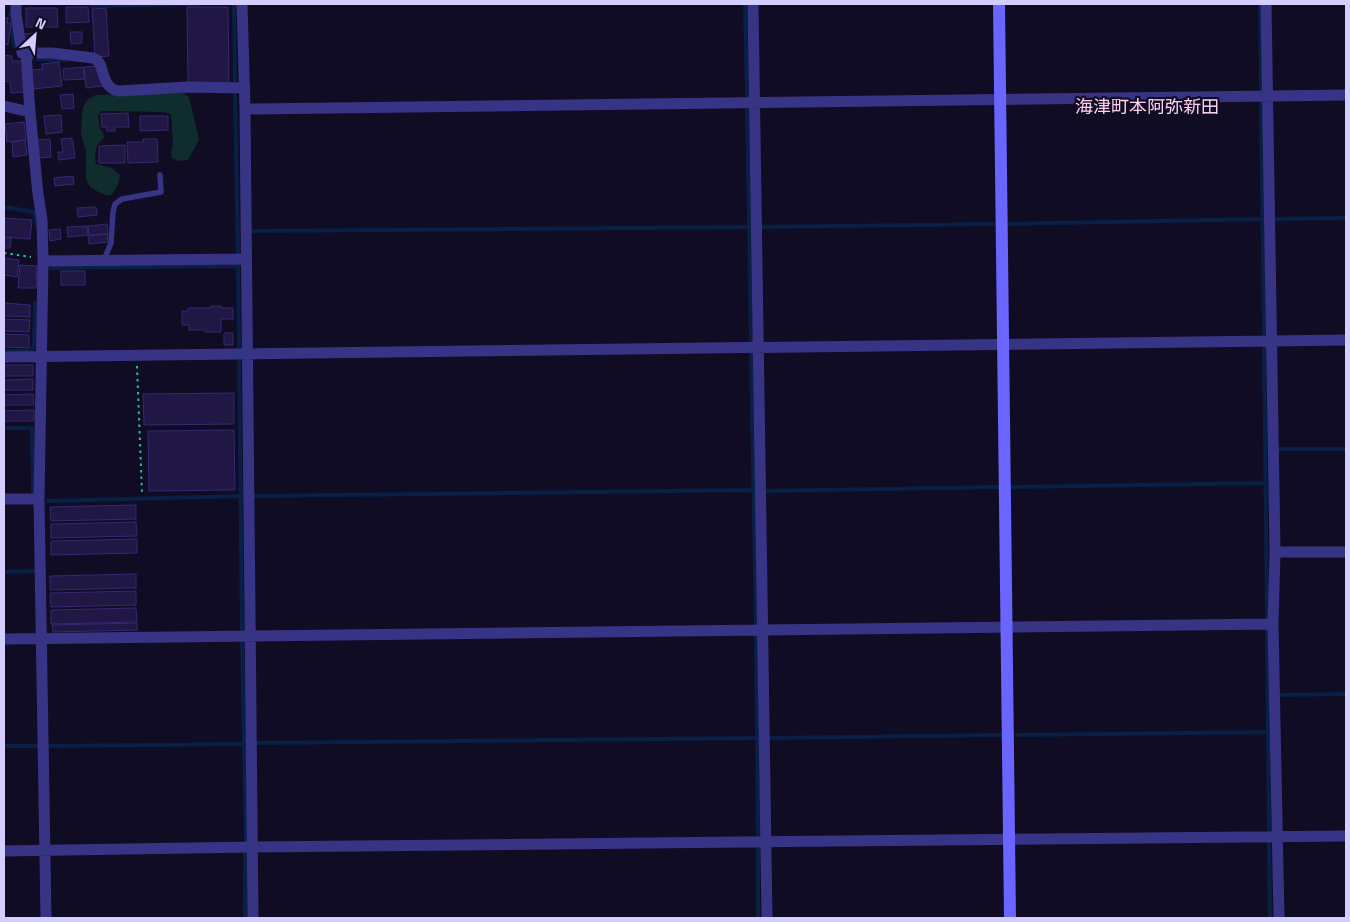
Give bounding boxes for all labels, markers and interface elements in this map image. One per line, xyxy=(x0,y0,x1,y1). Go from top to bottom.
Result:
north arrow xyxy=(10,10,60,60)
text: N xyxy=(32,11,50,34)
district label: 海津町本阿弥新田 xyxy=(1075,93,1219,120)

